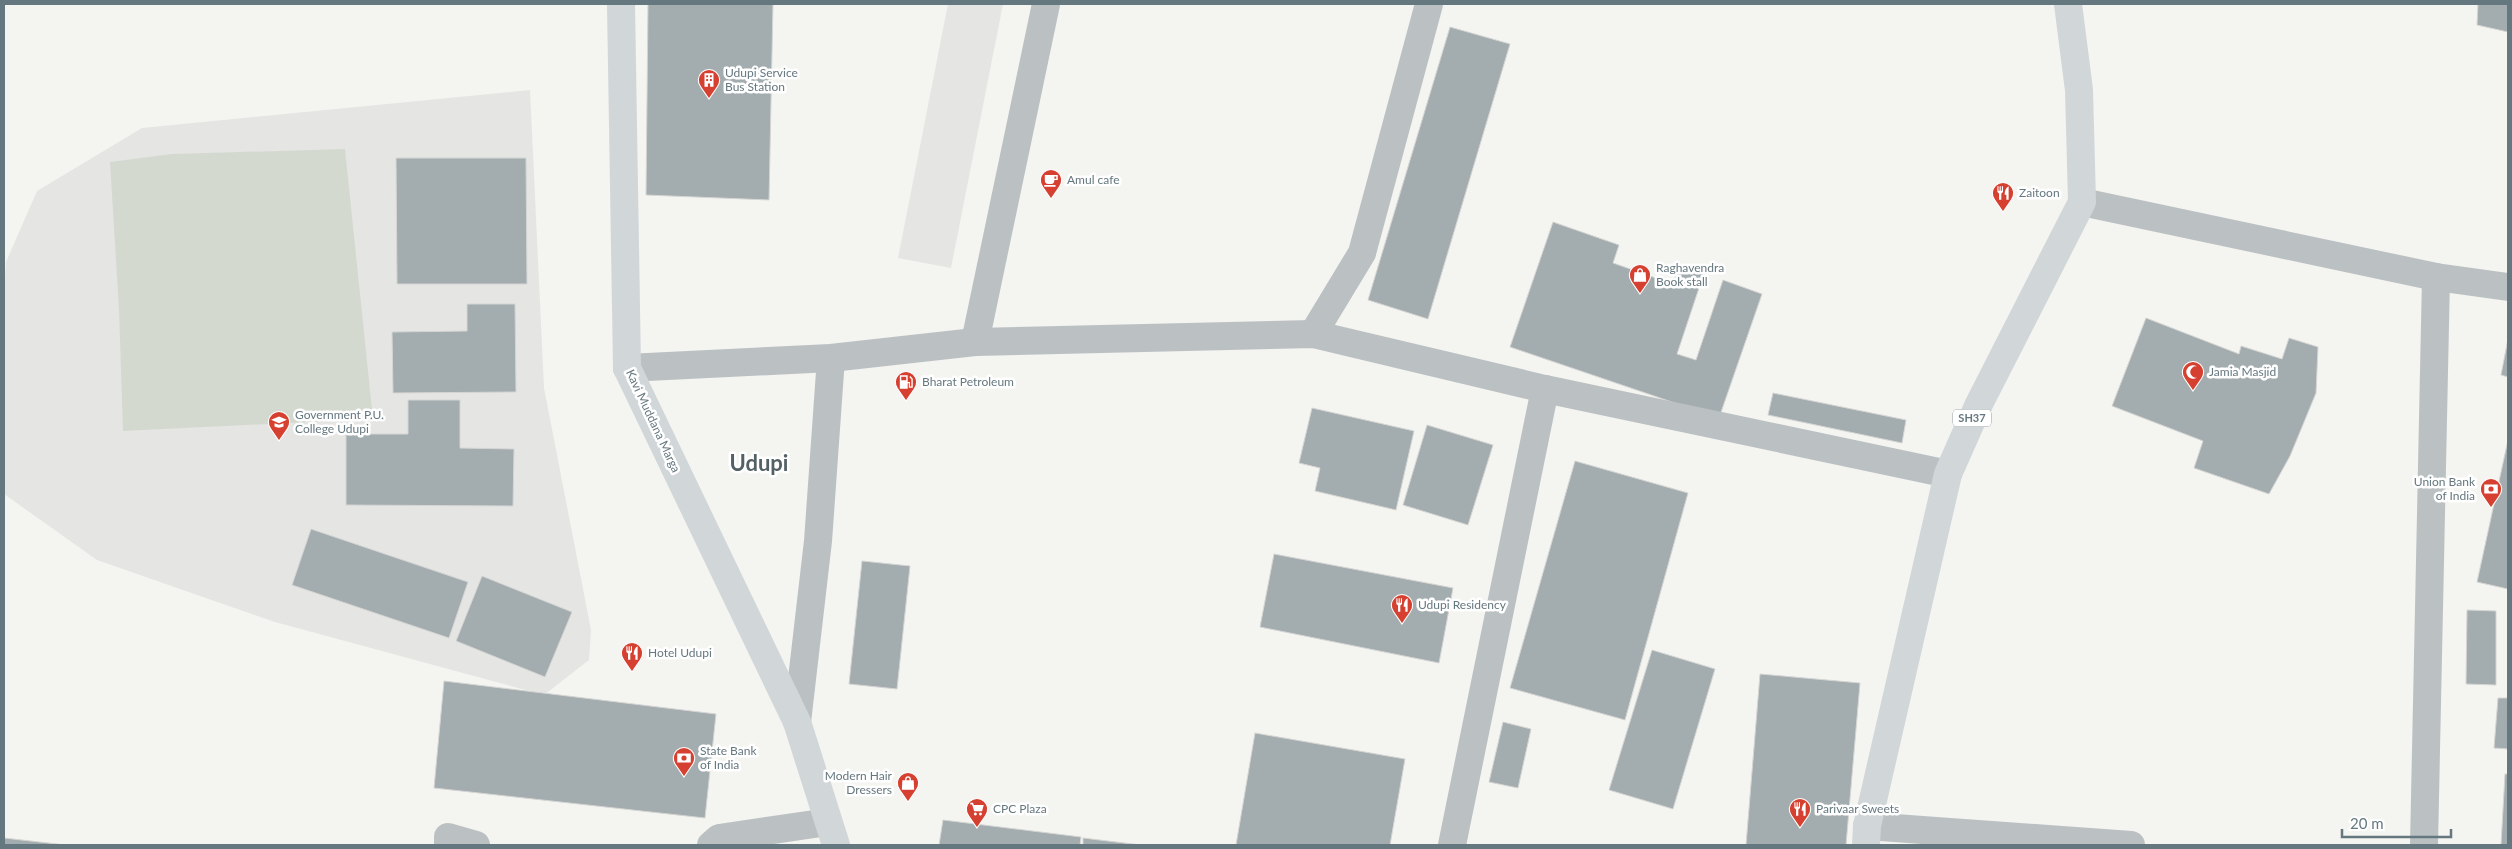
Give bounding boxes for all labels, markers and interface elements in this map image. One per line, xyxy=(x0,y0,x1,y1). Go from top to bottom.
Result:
place label: Udupi Service Bus Station xyxy=(725,65,798,94)
building icon: Udupi Service Bus Station xyxy=(697,68,721,99)
cafe icon: Amul cafe xyxy=(1039,168,1063,199)
place label: Amul cafe xyxy=(1067,172,1120,187)
restaurant icon: Zaitoon xyxy=(1991,181,2015,212)
place label: Zaitoon xyxy=(2019,185,2060,200)
place label: Raghavendra Book stall xyxy=(1656,260,1724,289)
shop icon: Raghavendra Book stall xyxy=(1628,263,1652,294)
mosque icon: Jamia Masjid xyxy=(2181,360,2205,391)
place label: Jamia Masjid xyxy=(2209,364,2276,379)
street label: Kavi Muddana Marga xyxy=(623,367,684,475)
fuel station icon: Bharat Petroleum xyxy=(894,370,918,401)
place label: Bharat Petroleum xyxy=(922,374,1014,389)
place label: Government P.U. College Udupi xyxy=(295,407,384,436)
road number: SH37 xyxy=(1953,409,1991,426)
school or university icon: Government P.U. College Udupi xyxy=(267,410,291,441)
district label: Udupi xyxy=(730,449,788,476)
place label: Union Bank of India xyxy=(2414,474,2476,503)
bank icon: Union Bank of India xyxy=(2479,477,2503,508)
restaurant icon: Udupi Residency xyxy=(1390,593,1414,624)
place label: Udupi Residency xyxy=(1418,597,1507,612)
restaurant icon: Hotel Udupi xyxy=(620,641,644,672)
place label: Hotel Udupi xyxy=(648,645,712,660)
place label: State Bank of India xyxy=(700,743,757,772)
bank icon: State Bank of India xyxy=(672,746,696,777)
place label: Modern Hair Dressers xyxy=(825,768,893,797)
shop icon: Modern Hair Dressers xyxy=(896,771,920,802)
supermarket icon: CPC Plaza xyxy=(965,797,989,828)
restaurant icon: Parivaar Sweets xyxy=(1788,797,1812,828)
place label: CPC Plaza xyxy=(993,801,1047,816)
place label: Parivaar Sweets xyxy=(1816,801,1899,816)
scale bar xyxy=(2342,806,2451,838)
text: 20 m xyxy=(2350,814,2384,832)

